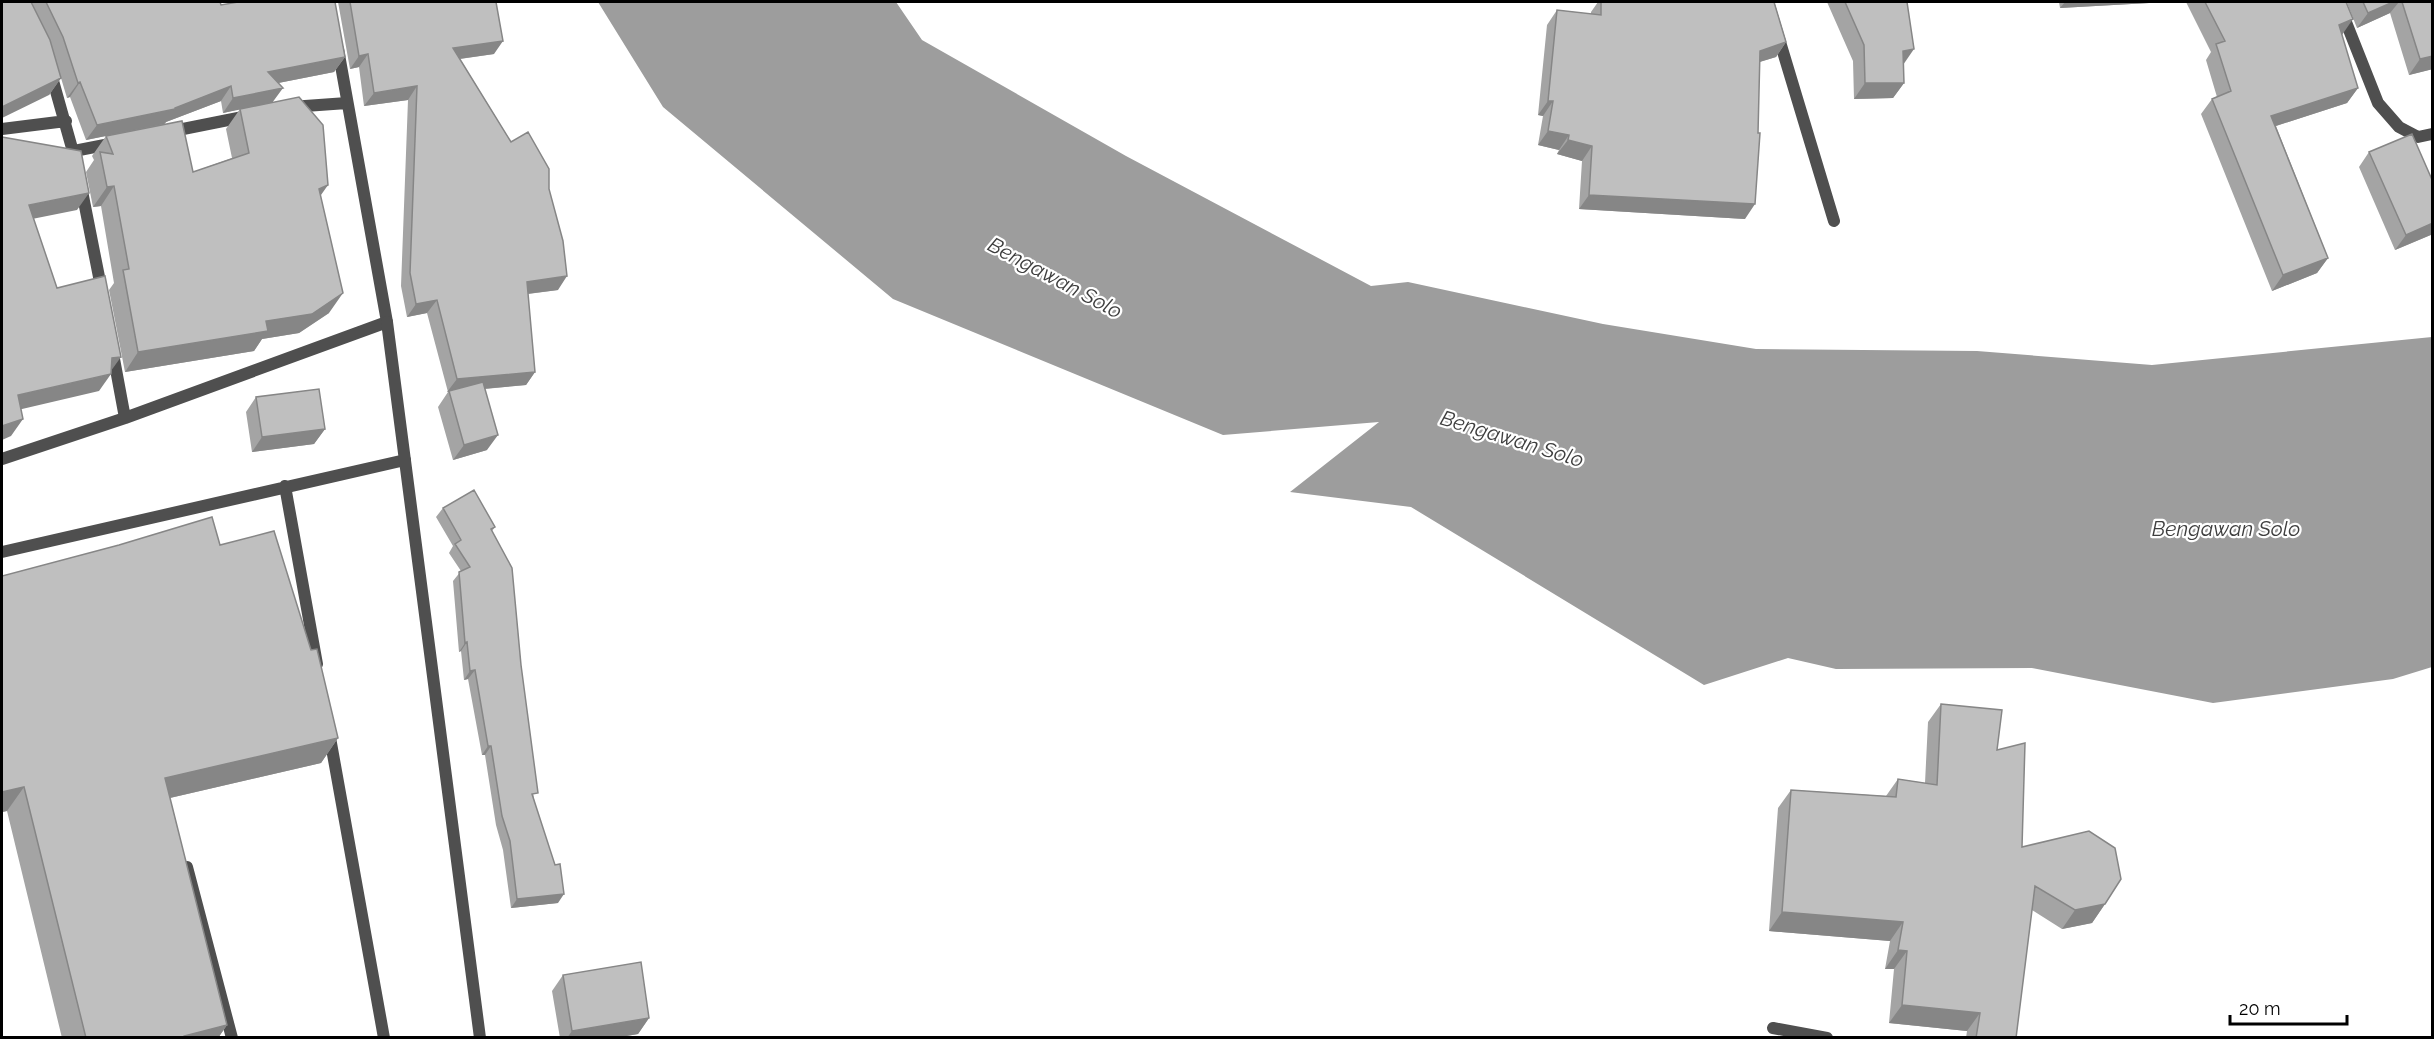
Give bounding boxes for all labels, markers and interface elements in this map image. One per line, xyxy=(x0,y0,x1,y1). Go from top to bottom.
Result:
water label: Bengawan Solo xyxy=(984,232,1127,323)
water label: Bengawan Solo xyxy=(1438,405,1587,472)
water label: Bengawan Solo xyxy=(2152,516,2300,541)
scale bar xyxy=(2230,988,2347,1026)
text: 20 m xyxy=(2239,998,2281,1019)

